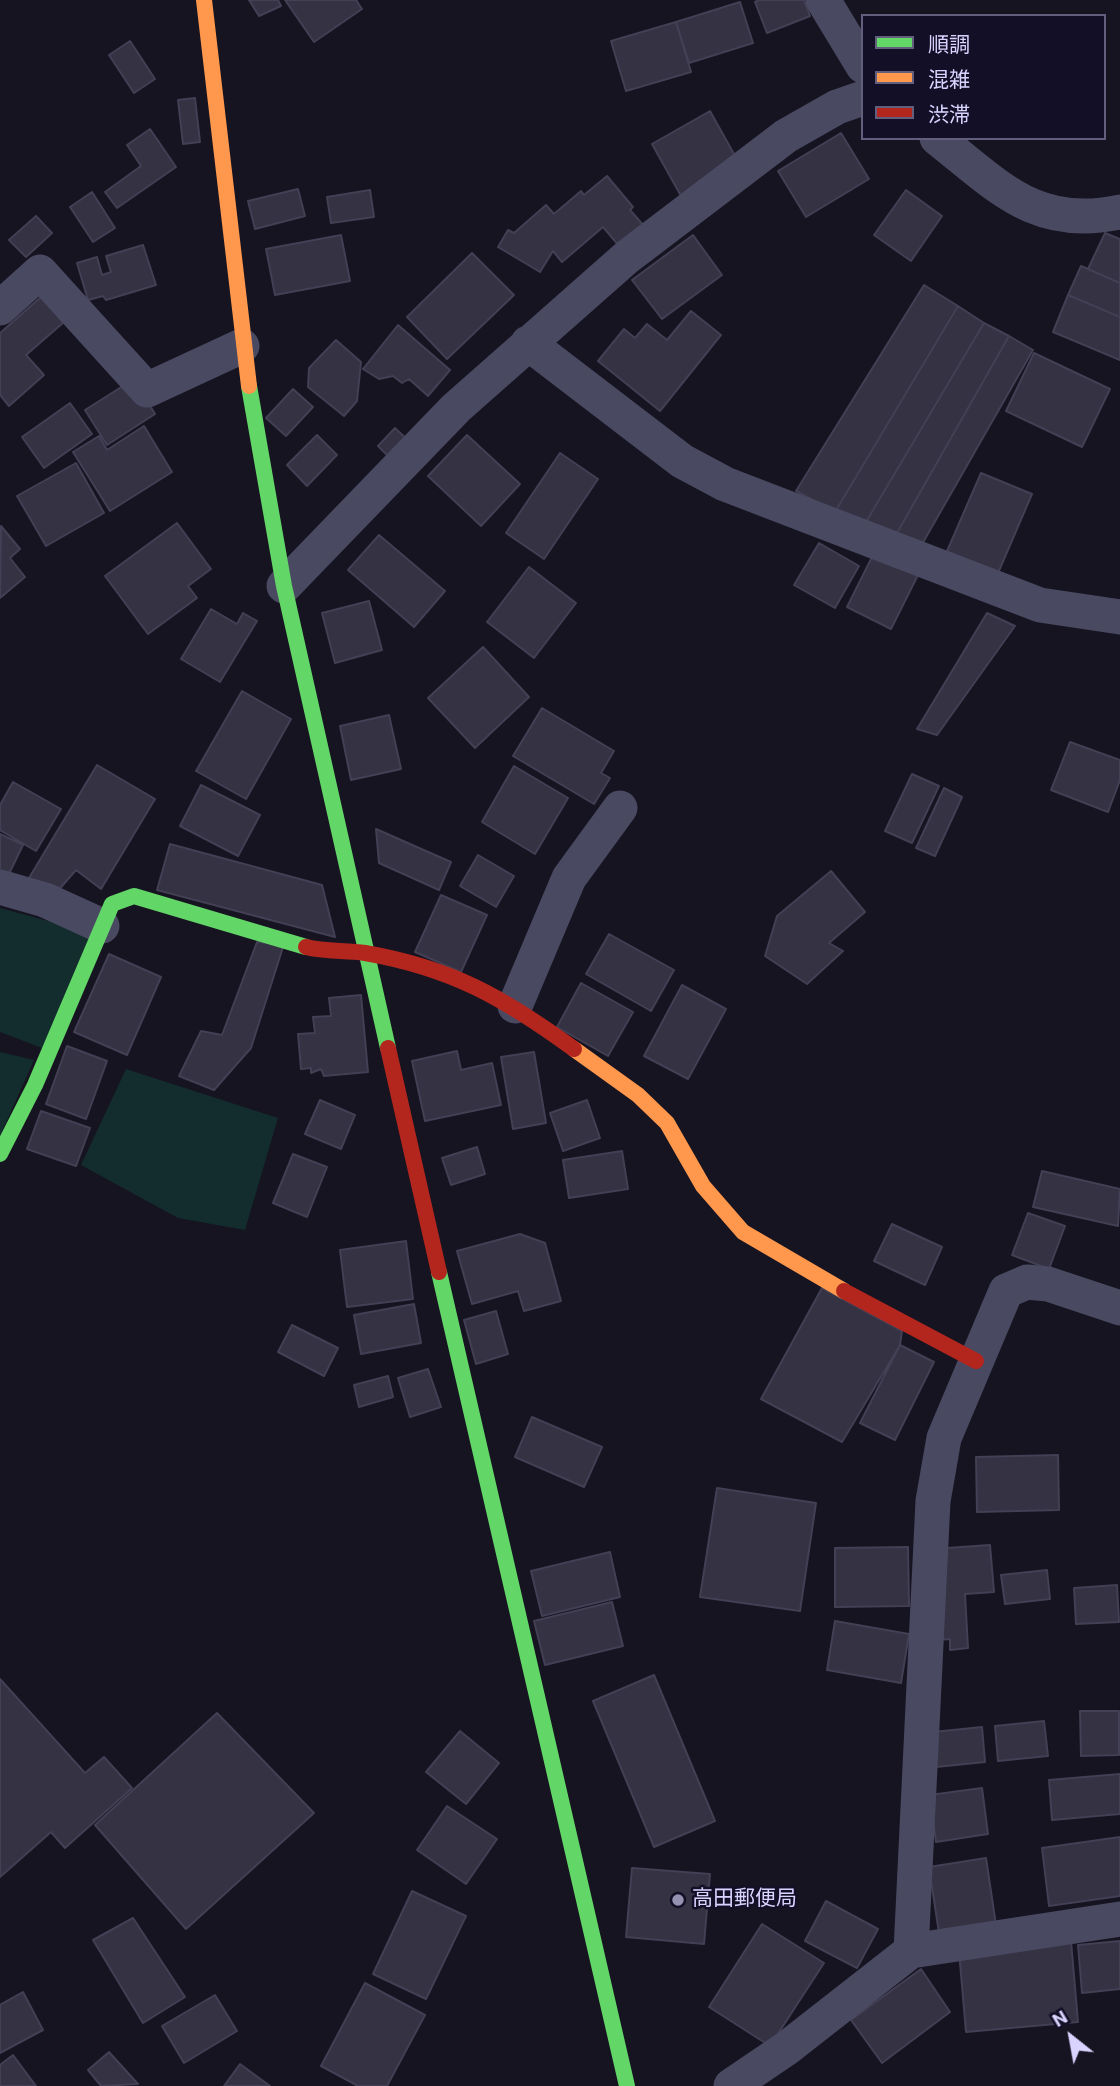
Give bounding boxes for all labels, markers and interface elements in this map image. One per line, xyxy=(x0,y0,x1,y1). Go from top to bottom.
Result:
legend xyxy=(861,14,1106,140)
text: 順調 xyxy=(928,33,970,57)
text: 混雑 xyxy=(928,68,970,92)
text: 渋滞 xyxy=(928,103,970,127)
place label: 高田郵便局 xyxy=(692,1887,797,1913)
marker: 高田郵便局 xyxy=(670,1892,686,1908)
north arrow xyxy=(1036,2002,1106,2072)
text: N xyxy=(1048,2005,1072,2032)

